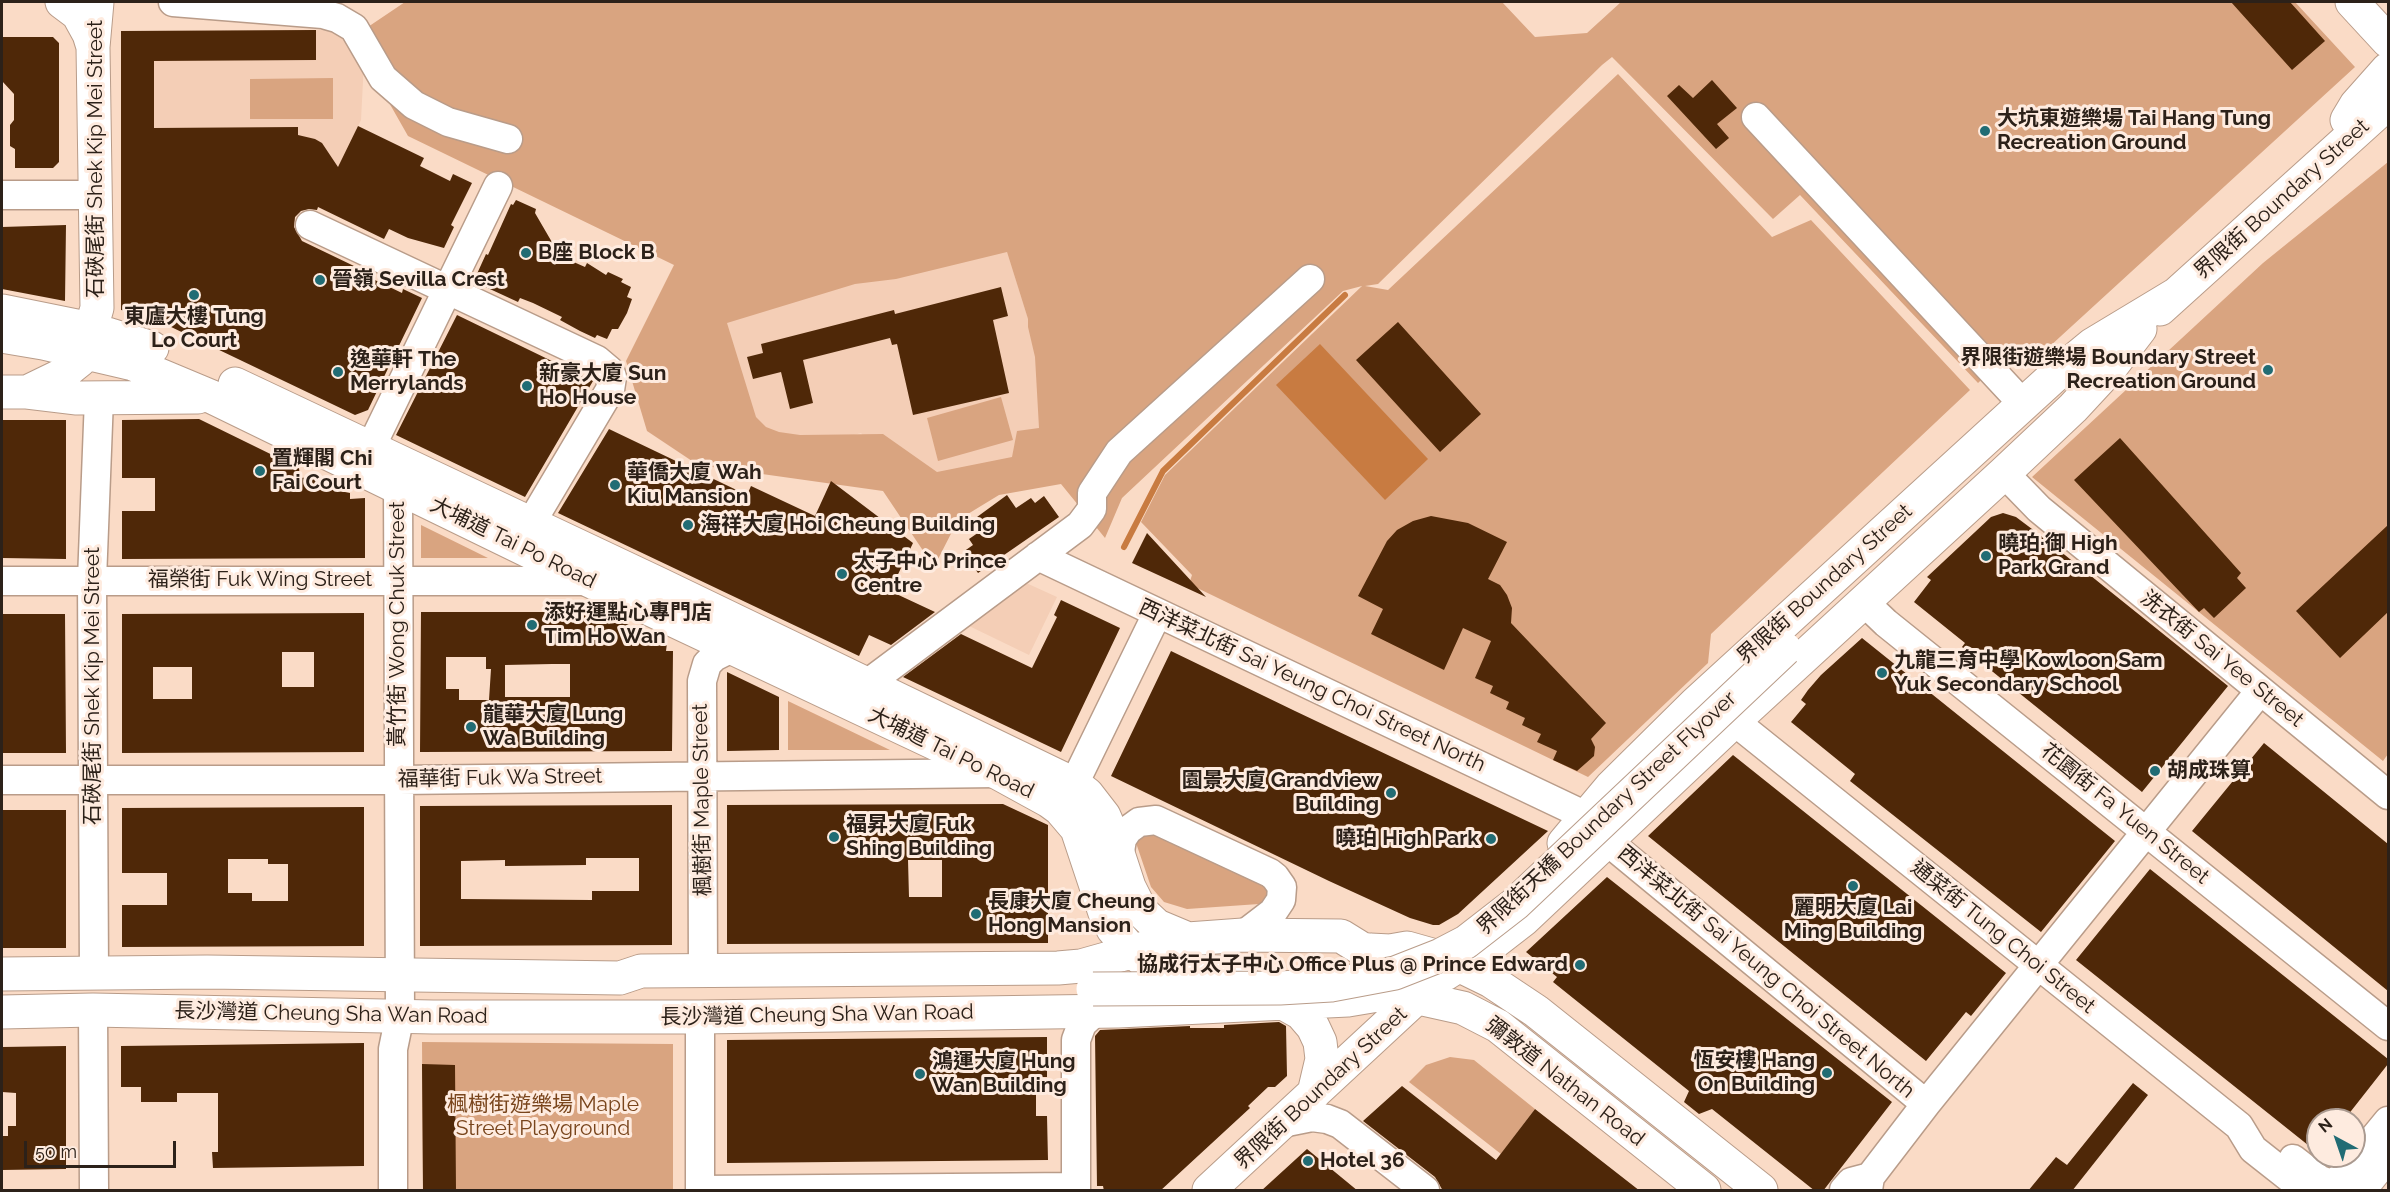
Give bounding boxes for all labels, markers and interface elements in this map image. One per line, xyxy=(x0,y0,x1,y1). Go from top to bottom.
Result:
street label: 石硤尾街 Shek Kip Mei Street xyxy=(83,20,109,298)
place label: 大坑東遊樂場 Tai Hang Tung Recreation Ground xyxy=(1997,106,2271,156)
street label: 界限街 Boundary Street xyxy=(2189,114,2375,284)
marker: 大坑東遊樂場 Tai Hang Tung Recreation Ground xyxy=(1978,124,1992,138)
place label: B座 Block B xyxy=(538,240,655,266)
marker: B座 Block B xyxy=(519,246,533,260)
place label: 晉嶺 Sevilla Crest xyxy=(332,267,505,293)
marker: 晉嶺 Sevilla Crest xyxy=(313,273,327,287)
marker: 東廬大樓 Tung Lo Court xyxy=(187,288,201,302)
place label: 東廬大樓 Tung Lo Court xyxy=(124,304,264,354)
place label: 界限街遊樂場 Boundary Street Recreation Ground xyxy=(1960,345,2256,395)
place label: 逸華軒 The Merrylands xyxy=(350,347,464,397)
place label: 新豪大廈 Sun Ho House xyxy=(539,361,667,411)
marker: 界限街遊樂場 Boundary Street Recreation Ground xyxy=(2261,363,2275,377)
marker: 逸華軒 The Merrylands xyxy=(331,365,345,379)
marker: 新豪大廈 Sun Ho House xyxy=(520,379,534,393)
place label: 置輝閣 Chi Fai Court xyxy=(272,446,372,496)
place label: 華僑大廈 Wah Kiu Mansion xyxy=(627,460,762,510)
marker: 置輝閣 Chi Fai Court xyxy=(253,464,267,478)
marker: 華僑大廈 Wah Kiu Mansion xyxy=(608,478,622,492)
street label: 大埔道 Tai Po Road xyxy=(426,492,600,594)
street label: 界限街 Boundary Street xyxy=(1732,499,1918,669)
street label: 黃竹街 Wong Chuk Street xyxy=(385,501,411,747)
place label: 海祥大廈 Hoi Cheung Building xyxy=(700,512,995,538)
marker: 海祥大廈 Hoi Cheung Building xyxy=(681,518,695,532)
place label: 曉珀·御 High Park Grand xyxy=(1998,531,2118,581)
street label: 石硤尾街 Shek Kip Mei Street xyxy=(80,547,106,825)
place label: 太子中心 Prince Centre xyxy=(854,549,1007,599)
marker: 曉珀·御 High Park Grand xyxy=(1979,549,1993,563)
street label: 福榮街 Fuk Wing Street xyxy=(148,567,372,593)
marker: 太子中心 Prince Centre xyxy=(835,567,849,581)
street label: 洗衣街 Sai Yee Street xyxy=(2135,586,2309,732)
street label: 西洋菜北街 Sai Yeung Choi Street North xyxy=(1135,594,1489,778)
place label: 添好運點心專門店 Tim Ho Wan xyxy=(544,600,712,650)
marker: 添好運點心專門店 Tim Ho Wan xyxy=(525,618,539,632)
place label: 九龍三育中學 Kowloon Sam Yuk Secondary School xyxy=(1894,648,2163,698)
marker: 九龍三育中學 Kowloon Sam Yuk Secondary School xyxy=(1875,666,1889,680)
street label: 界限街天橋 Boundary Street Flyover xyxy=(1472,686,1742,940)
place label: 龍華大廈 Lung Wa Building xyxy=(483,702,623,752)
street label: 大埔道 Tai Po Road xyxy=(864,702,1038,804)
street label: 楓樹街 Maple Street xyxy=(688,703,716,897)
marker: 龍華大廈 Lung Wa Building xyxy=(464,720,478,734)
street label: 花園街 Fa Yuen Street xyxy=(2036,738,2214,890)
place label: 胡成珠算 xyxy=(2167,758,2251,784)
street label: 福華街 Fuk Wa Street xyxy=(397,764,603,792)
marker: 胡成珠算 xyxy=(2148,764,2162,778)
place label: 園景大廈 Grandview Building xyxy=(1182,768,1379,818)
marker: 園景大廈 Grandview Building xyxy=(1384,786,1398,800)
place label: 福昇大廈 Fuk Shing Building xyxy=(846,812,992,862)
place label: 曉珀 High Park xyxy=(1335,826,1479,852)
marker: 福昇大廈 Fuk Shing Building xyxy=(827,830,841,844)
marker: 曉珀 High Park xyxy=(1484,832,1498,846)
street label: 西洋菜北街 Sai Yeung Choi Street North xyxy=(1613,840,1919,1104)
street label: 通菜街 Tung Choi Street xyxy=(1906,855,2100,1019)
marker: 麗明大廈 Lai Ming Building xyxy=(1846,879,1860,893)
place label: 長康大廈 Cheung Hong Mansion xyxy=(988,889,1156,939)
place label: 麗明大廈 Lai Ming Building xyxy=(1784,895,1922,945)
marker: 長康大廈 Cheung Hong Mansion xyxy=(969,907,983,921)
place label: 協成行太子中心 Office Plus @ Prince Edward xyxy=(1137,952,1568,978)
marker: 協成行太子中心 Office Plus @ Prince Edward xyxy=(1573,958,1587,972)
street label: 長沙灣道 Cheung Sha Wan Road xyxy=(174,999,488,1029)
street label: 長沙灣道 Cheung Sha Wan Road xyxy=(660,1000,974,1030)
street label: 界限街 Boundary Street xyxy=(1230,1002,1412,1174)
street label: 彌敦道 Nathan Road xyxy=(1481,1012,1649,1152)
place label: 恆安樓 Hang On Building xyxy=(1693,1048,1815,1098)
place label: 鴻運大廈 Hung Wan Building xyxy=(932,1049,1076,1099)
marker: 恆安樓 Hang On Building xyxy=(1820,1066,1834,1080)
marker: 鴻運大廈 Hung Wan Building xyxy=(913,1067,927,1081)
park label: 楓樹街遊樂場 Maple Street Playground xyxy=(447,1092,639,1142)
north arrow xyxy=(2306,1108,2366,1168)
text: N xyxy=(2315,1114,2336,1137)
scale bar xyxy=(27,1129,178,1167)
text: 50 m xyxy=(35,1141,77,1162)
place label: Hotel 36 xyxy=(1320,1148,1405,1174)
marker: Hotel 36 xyxy=(1301,1154,1315,1168)

